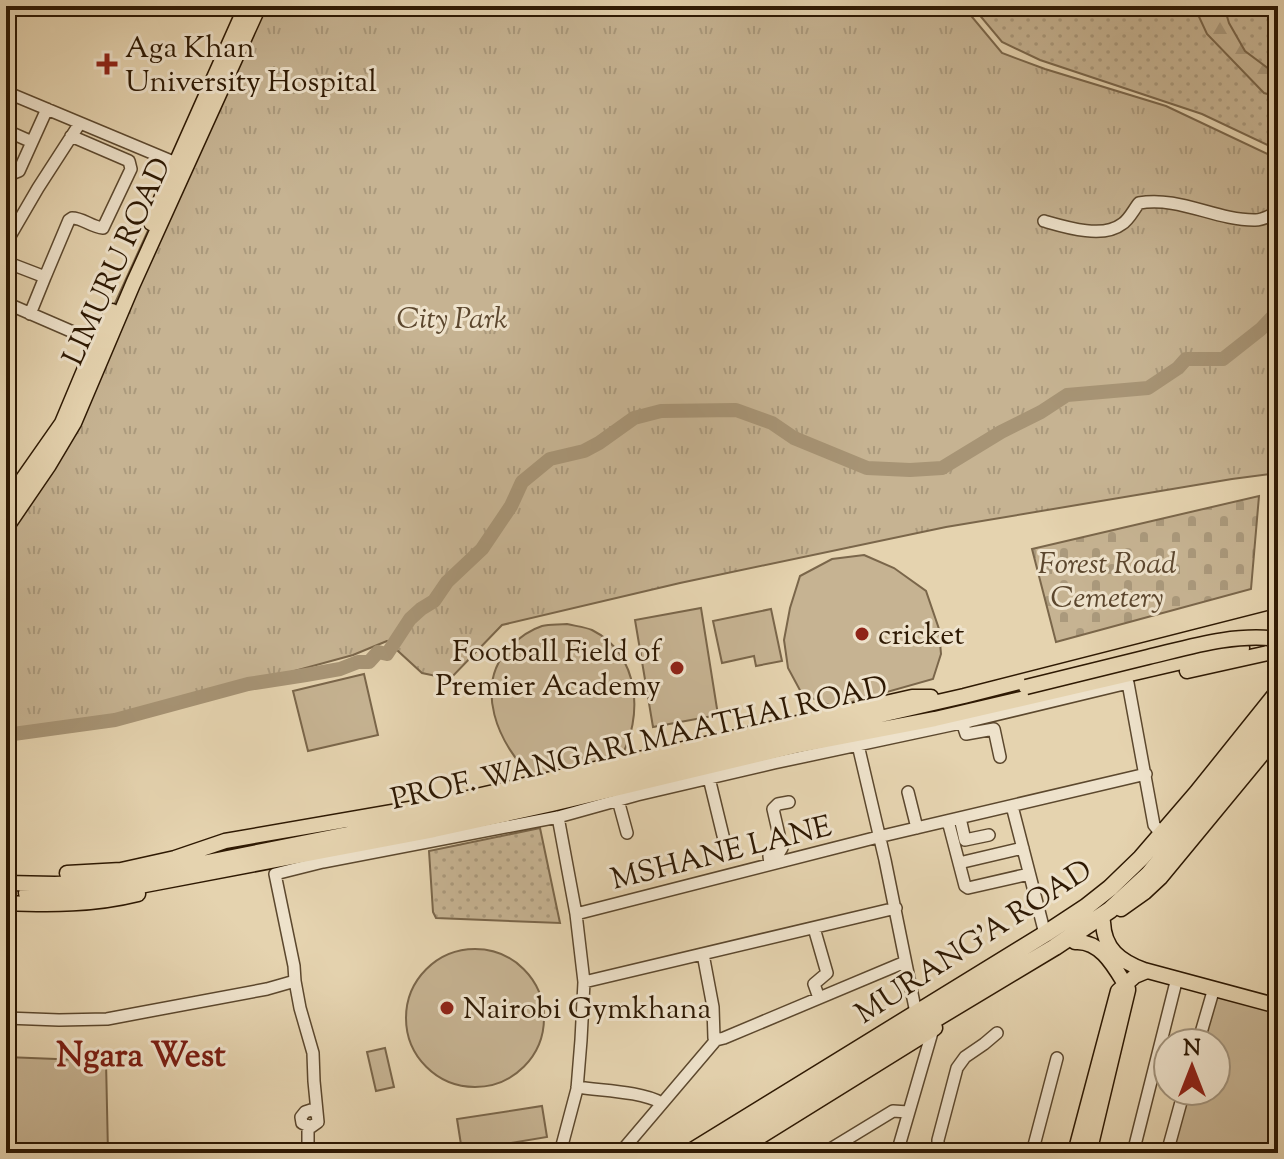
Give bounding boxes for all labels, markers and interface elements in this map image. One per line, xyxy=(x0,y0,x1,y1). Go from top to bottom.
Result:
place label: Aga Khan University Hospital xyxy=(125,28,377,105)
marker: Aga Khan University Hospital xyxy=(96,53,118,75)
street label: LIMURU ROAD xyxy=(53,151,183,373)
park label: City Park xyxy=(396,299,508,342)
park label: Forest Road Cemetery xyxy=(1038,544,1176,621)
place label: cricket xyxy=(878,615,964,658)
marker: cricket xyxy=(853,625,871,643)
place label: Football Field of Premier Academy xyxy=(435,632,663,709)
marker: Football Field of Premier Academy xyxy=(668,659,686,677)
street label: PROF. WANGARI MAATHAI ROAD xyxy=(387,666,892,823)
street label: MSHANE LANE xyxy=(607,806,836,903)
street label: MURANG'A ROAD xyxy=(848,850,1101,1036)
place label: Nairobi Gymkhana xyxy=(463,989,711,1032)
marker: Nairobi Gymkhana xyxy=(438,999,456,1017)
north arrow xyxy=(1152,1027,1232,1107)
district label: Ngara West xyxy=(56,1033,226,1082)
text: N xyxy=(1183,1034,1201,1066)

